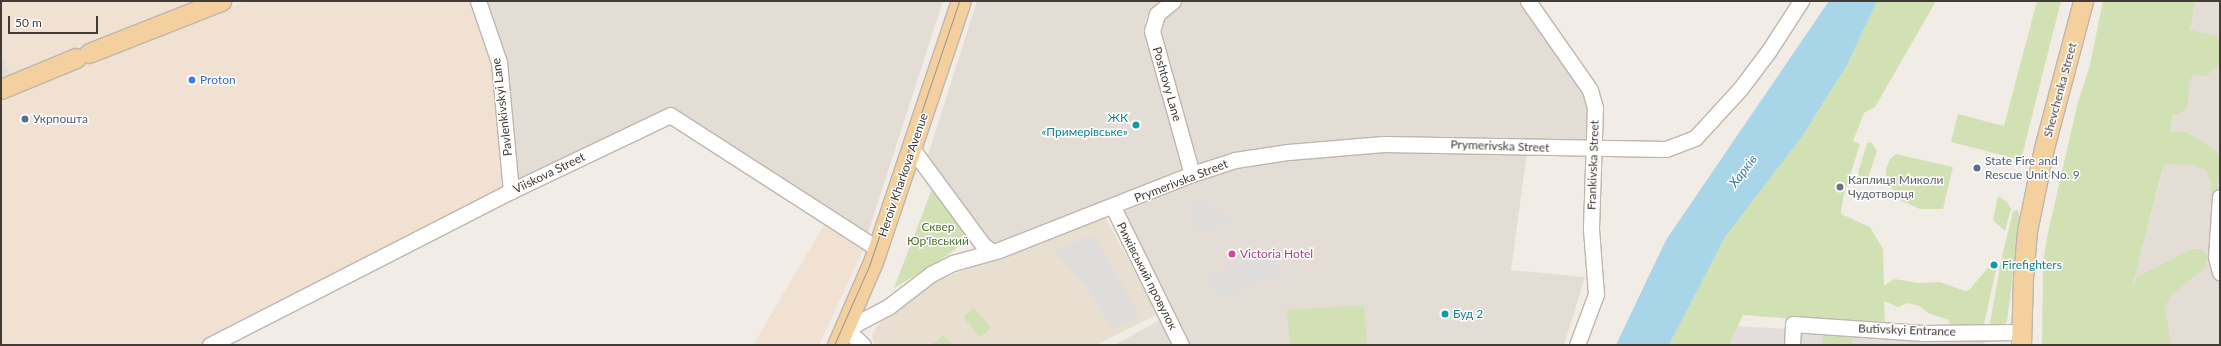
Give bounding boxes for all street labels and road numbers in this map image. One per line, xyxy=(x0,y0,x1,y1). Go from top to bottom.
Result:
street label: Shevchenka Street xyxy=(2040,41,2080,139)
street label: Poshtovy Lane xyxy=(1149,45,1185,123)
street label: Pavlenkivskyi Lane xyxy=(489,57,515,157)
street label: Heroiv Kharkova Avenue xyxy=(875,111,931,239)
street label: Frankivska Street xyxy=(1584,120,1602,210)
street label: Prymerivska Street xyxy=(1450,137,1550,155)
street label: Viiskova Street xyxy=(511,149,587,197)
street label: Prymerivska Street xyxy=(1132,157,1230,205)
street label: Рижівський провулок xyxy=(1114,220,1180,332)
street label: Butivskyi Entrance xyxy=(1858,321,1956,339)

